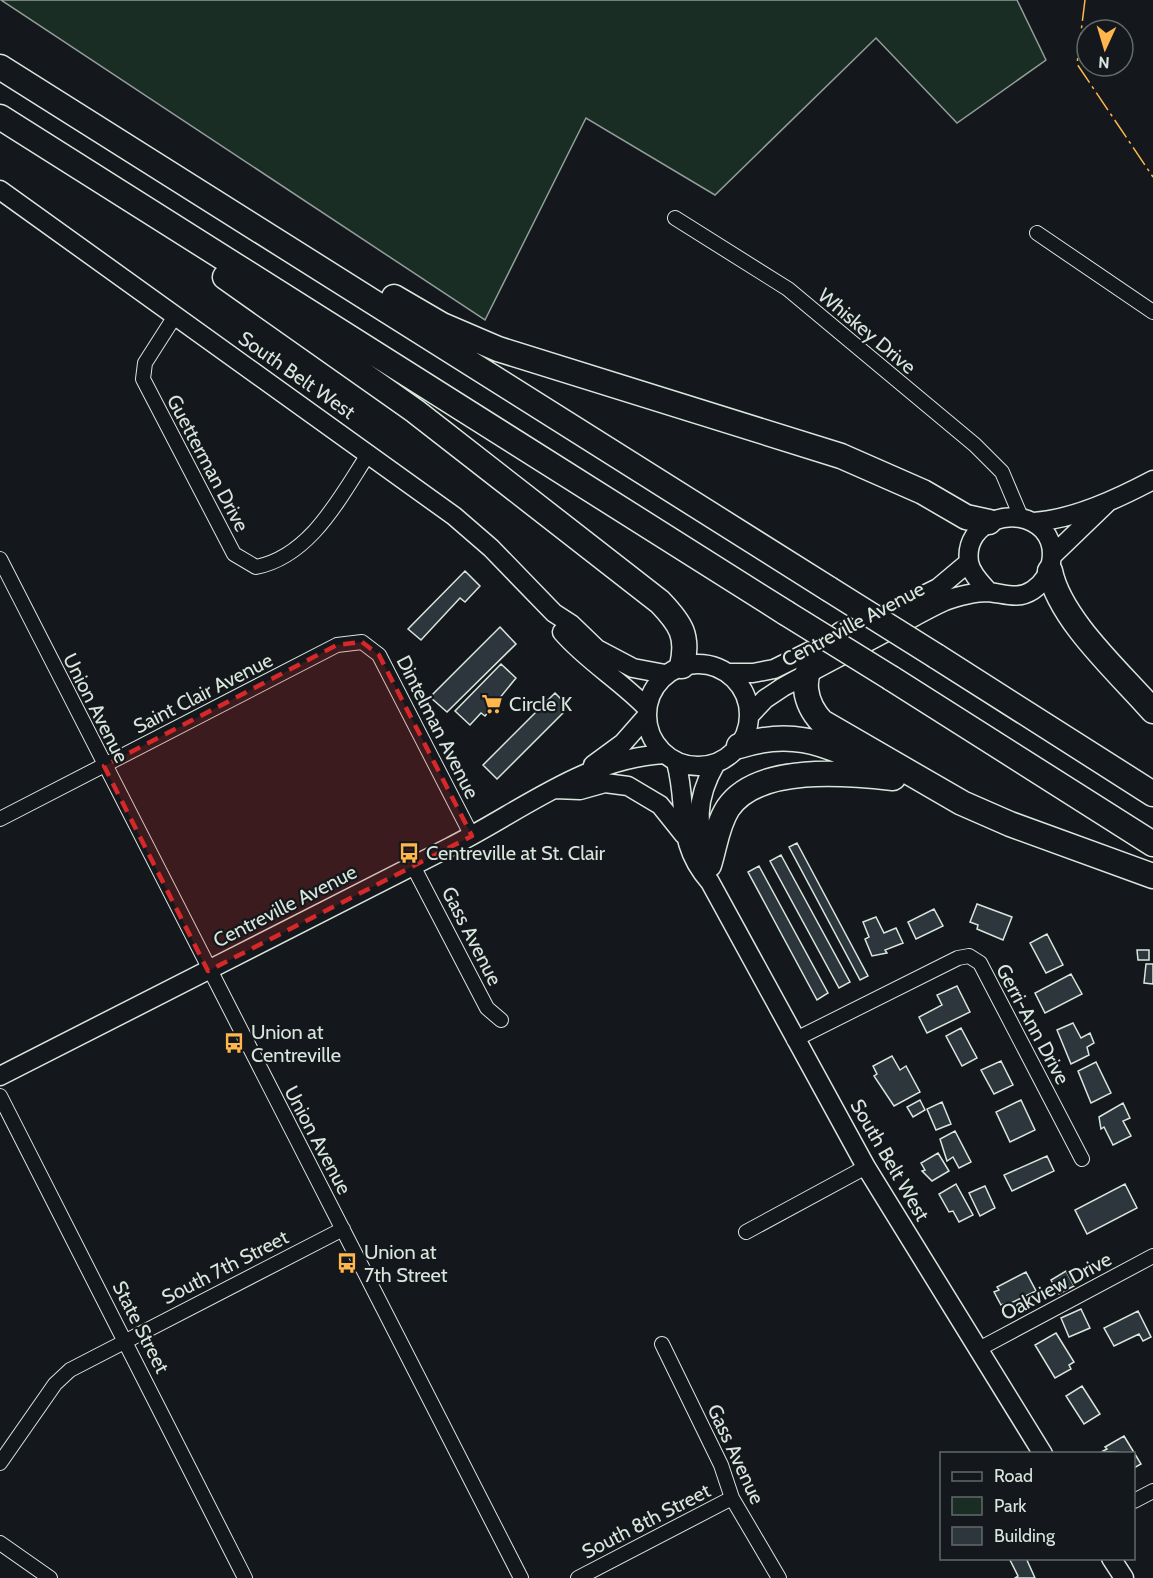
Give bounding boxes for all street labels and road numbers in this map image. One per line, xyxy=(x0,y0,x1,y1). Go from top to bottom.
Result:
street label: Whiskey Drive xyxy=(813,283,921,379)
street label: South Belt West xyxy=(234,326,360,424)
street label: Guetterman Drive xyxy=(162,390,254,536)
street label: Centreville Avenue xyxy=(778,576,928,672)
street label: Saint Clair Avenue xyxy=(129,648,277,738)
street label: Union Avenue xyxy=(58,649,134,767)
street label: Dintelman Avenue xyxy=(392,651,484,803)
street label: Centreville Avenue xyxy=(209,859,361,953)
street label: Gass Avenue xyxy=(437,883,507,989)
street label: Gerri-Ann Drive xyxy=(991,960,1075,1088)
street label: Union Avenue xyxy=(279,1082,357,1198)
street label: South Belt West xyxy=(845,1095,935,1225)
street label: South 7th Street xyxy=(158,1225,293,1309)
street label: Oakview Drive xyxy=(997,1247,1115,1325)
street label: State Street xyxy=(108,1277,175,1377)
street label: Gass Avenue xyxy=(702,1400,770,1508)
street label: South 8th Street xyxy=(578,1478,714,1564)

